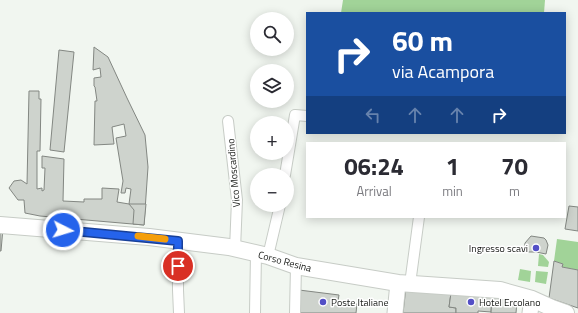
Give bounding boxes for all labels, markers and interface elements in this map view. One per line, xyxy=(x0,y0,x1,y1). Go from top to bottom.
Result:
map controls xyxy=(250,12,294,212)
button: search xyxy=(250,12,294,56)
text: 60 m xyxy=(392,19,453,62)
icon: right xyxy=(326,28,378,80)
text: via Acampora xyxy=(392,58,494,85)
button: layers xyxy=(250,64,294,108)
icon: left xyxy=(362,104,384,126)
icon: ahead xyxy=(404,104,426,126)
icon: ahead xyxy=(446,104,468,126)
icon: right xyxy=(488,104,510,126)
button: + xyxy=(250,116,294,160)
street label: Vico Moscardino xyxy=(223,138,244,208)
text: 06:24 xyxy=(344,148,404,184)
text: 1 xyxy=(446,148,459,184)
text: 70 xyxy=(501,148,528,184)
button: − xyxy=(250,168,294,212)
text: Arrival xyxy=(356,181,392,201)
text: min xyxy=(442,181,463,201)
text: m xyxy=(509,181,520,201)
position arrow xyxy=(42,209,84,251)
place label: Ingresso scavi xyxy=(469,241,528,256)
marker: Ingresso scavi xyxy=(531,243,541,253)
street label: Corso Resina xyxy=(257,247,313,276)
pin xyxy=(161,249,195,283)
icon: arrive xyxy=(167,255,189,277)
place label: Poste Italiane xyxy=(331,295,389,310)
place label: Hotel Ercolano xyxy=(479,295,540,310)
marker: Poste Italiane xyxy=(318,297,328,307)
marker: Hotel Ercolano xyxy=(466,297,476,307)

